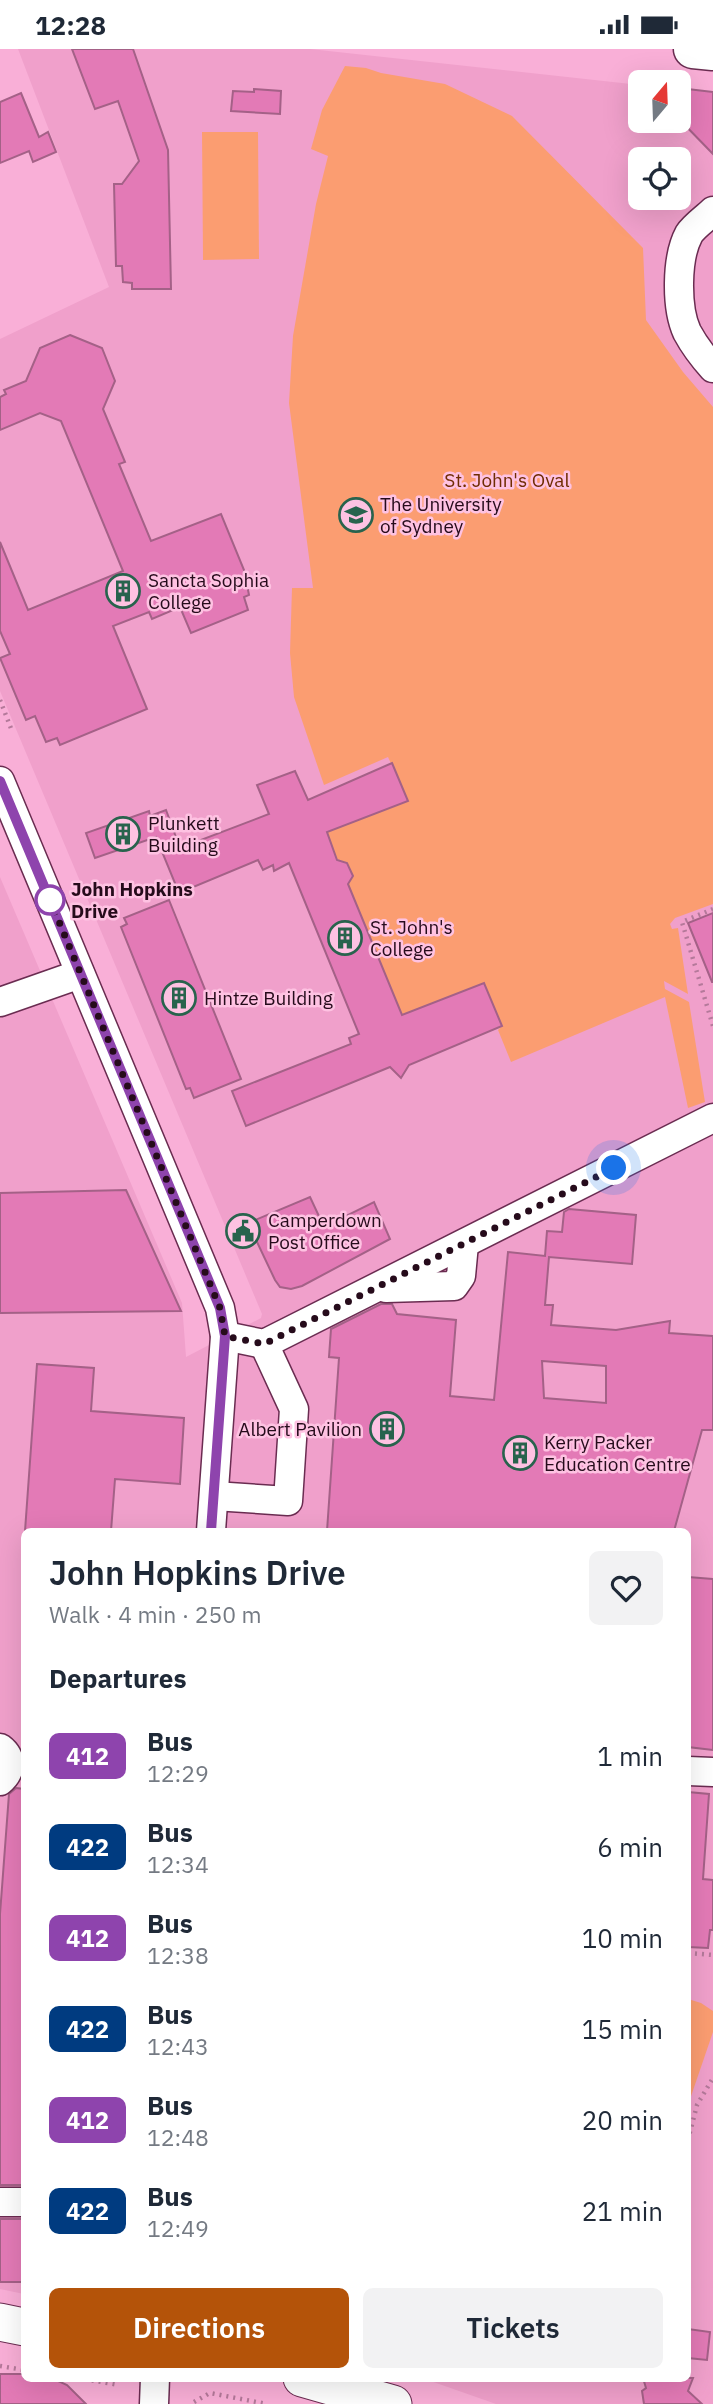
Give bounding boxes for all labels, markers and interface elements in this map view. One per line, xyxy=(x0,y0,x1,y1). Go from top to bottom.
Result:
text: 12:28 xyxy=(35,8,106,42)
north arrow xyxy=(628,70,691,133)
map controls xyxy=(628,70,691,210)
button: locate xyxy=(628,147,691,210)
park label: St. John's Oval xyxy=(444,468,570,492)
place label: The University of Sydney xyxy=(380,492,502,538)
school or university icon: The University of Sydney xyxy=(337,496,375,534)
place label: Sancta Sophia College xyxy=(148,568,269,614)
building icon: Sancta Sophia College xyxy=(104,572,142,610)
place label: Plunkett Building xyxy=(148,811,220,857)
building icon: Plunkett Building xyxy=(104,815,142,853)
place label: John Hopkins Drive xyxy=(71,877,193,923)
marker: John Hopkins Drive xyxy=(35,885,65,915)
place label: St. John's College xyxy=(370,915,453,961)
building icon: St. John's College xyxy=(326,919,364,957)
building icon: Hintze Building xyxy=(160,979,198,1017)
place label: Hintze Building xyxy=(204,986,333,1010)
your location xyxy=(596,1150,631,1185)
place label: Camperdown Post Office xyxy=(268,1208,382,1254)
public building icon: Camperdown Post Office xyxy=(224,1212,262,1250)
building icon: Albert Pavilion xyxy=(368,1410,406,1448)
place label: Albert Pavilion xyxy=(238,1417,362,1441)
place label: Kerry Packer Education Centre xyxy=(544,1430,691,1476)
building icon: Kerry Packer Education Centre xyxy=(501,1434,539,1472)
text: John Hopkins Drive xyxy=(49,1551,346,1594)
button: heart xyxy=(589,1551,663,1625)
text: Walk · 4 min · 250 m xyxy=(49,1599,262,1629)
text: Departures xyxy=(49,1661,187,1695)
text: Bus xyxy=(147,1724,193,1758)
text: 1 min xyxy=(597,1739,663,1773)
text: 412 xyxy=(66,1740,109,1772)
text: 12:29 xyxy=(147,1758,209,1788)
text: Bus xyxy=(147,1815,193,1849)
text: 6 min xyxy=(597,1830,663,1864)
text: 422 xyxy=(66,1831,109,1863)
text: 12:34 xyxy=(147,1849,209,1879)
text: Bus xyxy=(147,1906,193,1940)
text: 10 min xyxy=(582,1921,663,1955)
text: 412 xyxy=(66,1922,109,1954)
text: 12:38 xyxy=(147,1940,209,1970)
text: Bus xyxy=(147,1997,193,2031)
text: 15 min xyxy=(582,2012,663,2046)
text: 422 xyxy=(66,2013,109,2045)
text: 12:43 xyxy=(147,2031,209,2061)
text: Bus xyxy=(147,2088,193,2122)
text: 20 min xyxy=(582,2103,663,2137)
text: 412 xyxy=(66,2104,109,2136)
text: 12:48 xyxy=(147,2122,209,2152)
text: Bus xyxy=(147,2179,193,2213)
text: 21 min xyxy=(582,2194,663,2228)
text: 422 xyxy=(66,2195,109,2227)
text: 12:49 xyxy=(147,2213,209,2243)
button: Directions xyxy=(49,2288,349,2368)
button: Tickets xyxy=(363,2288,663,2368)

